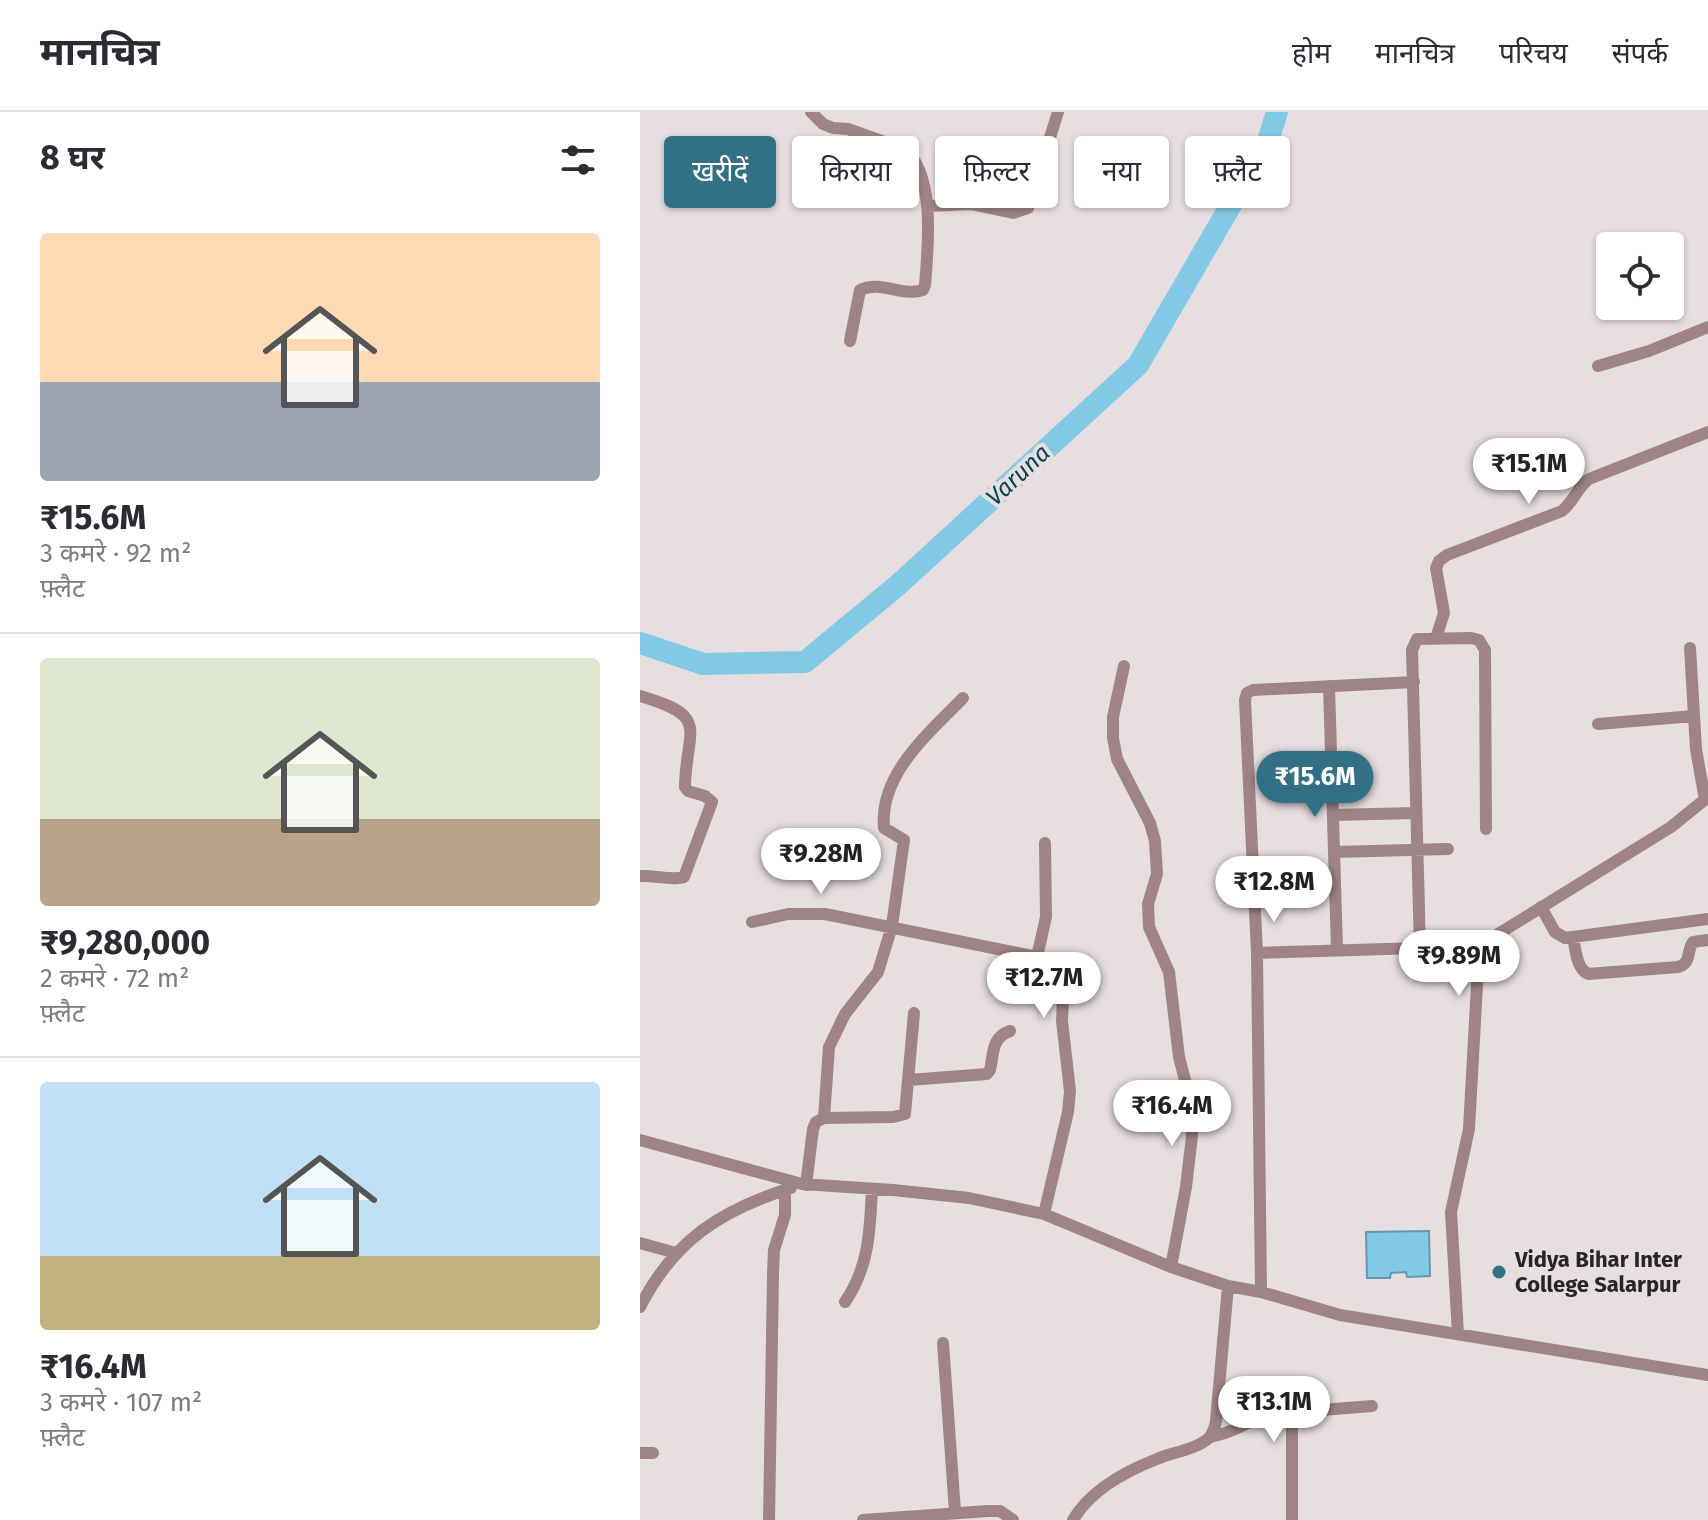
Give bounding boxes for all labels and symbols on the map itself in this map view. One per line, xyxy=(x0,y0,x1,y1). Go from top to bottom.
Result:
pin: ₹15.1M xyxy=(1464,438,1594,506)
water label: Varuna xyxy=(980,439,1056,511)
pin: ₹15.6M xyxy=(1250,751,1380,819)
pin: ₹9.28M xyxy=(756,828,886,896)
pin: ₹12.8M xyxy=(1209,856,1339,924)
pin: ₹9.89M xyxy=(1394,930,1524,998)
pin: ₹12.7M xyxy=(979,952,1109,1020)
pin: ₹16.4M xyxy=(1107,1080,1237,1148)
place label: Vidya Bihar Inter College Salarpur xyxy=(1514,1246,1682,1298)
marker: Vidya Bihar Inter College Salarpur xyxy=(1490,1263,1508,1281)
pin: ₹13.1M xyxy=(1209,1376,1339,1444)

